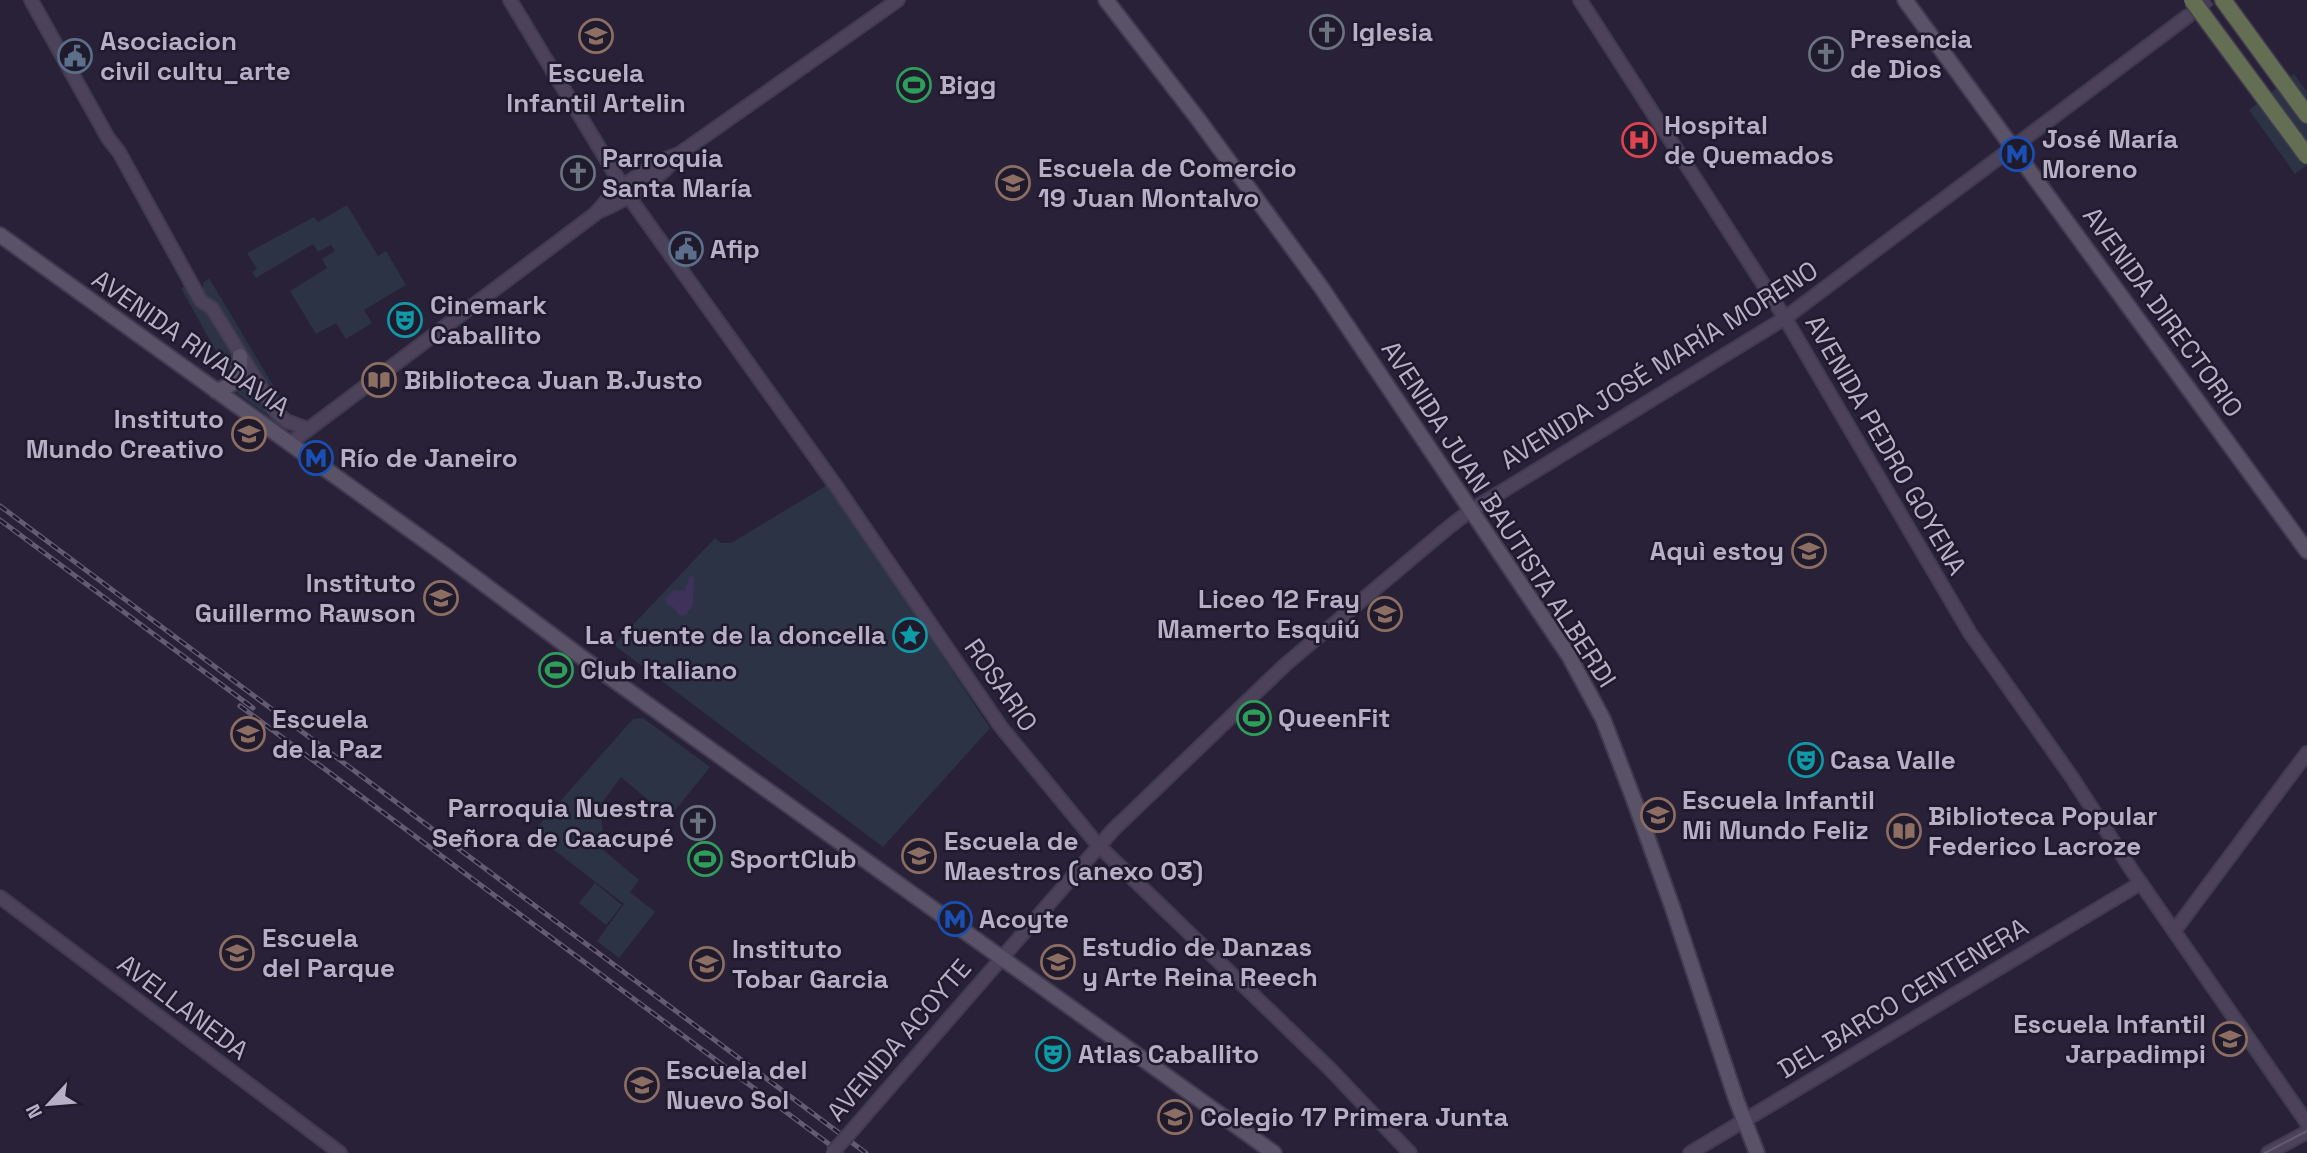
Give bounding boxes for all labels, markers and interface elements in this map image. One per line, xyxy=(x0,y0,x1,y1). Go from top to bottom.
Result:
church icon: Iglesia xyxy=(1308,13,1346,51)
place label: Iglesia xyxy=(1352,15,1433,49)
school or university icon: Escuela Infantil Artelin xyxy=(577,17,615,55)
place label: Presencia de Dios xyxy=(1850,22,1972,86)
place label: Asociacion civil cultu_arte xyxy=(100,24,291,88)
church icon: Presencia de Dios xyxy=(1807,35,1845,73)
public building icon: Asociacion civil cultu_arte xyxy=(56,37,94,75)
place label: Escuela Infantil Artelin xyxy=(506,56,686,120)
sports icon: Bigg xyxy=(895,66,933,104)
place label: Bigg xyxy=(939,68,996,102)
place label: Hospital de Quemados xyxy=(1664,108,1834,172)
hospital icon: Hospital de Quemados xyxy=(1620,121,1658,159)
place label: José María Moreno xyxy=(2042,122,2178,186)
metro station icon: José María Moreno xyxy=(1998,135,2036,173)
place label: Parroquia Santa María xyxy=(602,141,752,205)
place label: Escuela de Comercio 19 Juan Montalvo xyxy=(1038,151,1297,215)
church icon: Parroquia Santa María xyxy=(559,154,597,192)
school or university icon: Escuela de Comercio 19 Juan Montalvo xyxy=(994,164,1032,202)
street label: AVENIDA DIRECTORIO xyxy=(2075,200,2251,424)
public building icon: Afip xyxy=(667,230,705,268)
place label: Afip xyxy=(710,232,760,266)
street label: AVENIDA JOSÉ MARÍA MORENO xyxy=(1494,253,1824,477)
street label: AVENIDA RIVADAVIA xyxy=(86,262,296,424)
place label: Cinemark Caballito xyxy=(430,288,547,352)
theatre icon: Cinemark Caballito xyxy=(386,301,424,339)
street label: AVENIDA PEDRO GOYENA xyxy=(1798,309,1974,581)
street label: AVENIDA JUAN BAUTISTA ALBERDI xyxy=(1374,334,1624,694)
library icon: Biblioteca Juan B.Justo xyxy=(360,361,398,399)
place label: Biblioteca Juan B.Justo xyxy=(404,363,703,397)
place label: Instituto Mundo Creativo xyxy=(26,402,224,466)
school or university icon: Instituto Mundo Creativo xyxy=(230,415,268,453)
metro station icon: Río de Janeiro xyxy=(297,439,335,477)
place label: Río de Janeiro xyxy=(340,441,518,475)
school or university icon: Aquì estoy xyxy=(1790,532,1828,570)
place label: Aquì estoy xyxy=(1650,534,1784,568)
place label: Instituto Guillermo Rawson xyxy=(195,566,416,630)
school or university icon: Instituto Guillermo Rawson xyxy=(422,579,460,617)
place label: Liceo 12 Fray Mamerto Esquiú xyxy=(1157,582,1360,646)
school or university icon: Liceo 12 Fray Mamerto Esquiú xyxy=(1366,595,1404,633)
place icon: La fuente de la doncella xyxy=(891,616,929,654)
place label: La fuente de la doncella xyxy=(585,618,886,652)
street label: ROSARIO xyxy=(957,632,1045,738)
sports icon: Club Italiano xyxy=(537,651,575,689)
place label: Club Italiano xyxy=(580,653,737,687)
sports icon: QueenFit xyxy=(1235,699,1273,737)
place label: QueenFit xyxy=(1278,701,1390,735)
place label: Escuela de la Paz xyxy=(272,702,383,766)
school or university icon: Escuela de la Paz xyxy=(229,715,267,753)
theatre icon: Casa Valle xyxy=(1787,741,1825,779)
place label: Casa Valle xyxy=(1830,743,1956,777)
place label: Escuela Infantil Mi Mundo Feliz xyxy=(1682,783,1875,847)
place label: Parroquia Nuestra Señora de Caacupé xyxy=(432,791,674,855)
school or university icon: Escuela Infantil Mi Mundo Feliz xyxy=(1639,796,1677,834)
place label: Biblioteca Popular Federico Lacroze xyxy=(1928,799,2158,863)
church icon: Parroquia Nuestra Señora de Caacupé xyxy=(679,804,717,842)
library icon: Biblioteca Popular Federico Lacroze xyxy=(1885,812,1923,850)
place label: Escuela de Maestros (anexo 03) xyxy=(944,824,1203,888)
school or university icon: Escuela de Maestros (anexo 03) xyxy=(900,837,938,875)
sports icon: SportClub xyxy=(686,840,724,878)
place label: SportClub xyxy=(730,842,857,876)
metro station icon: Acoyte xyxy=(936,900,974,938)
place label: Acoyte xyxy=(979,902,1069,936)
street label: DEL BARCO CENTENERA xyxy=(1772,910,2034,1086)
place label: Escuela del Parque xyxy=(262,921,395,985)
place label: Estudio de Danzas y Arte Reina Reech xyxy=(1082,930,1318,994)
place label: Instituto Tobar Garcia xyxy=(732,932,889,996)
school or university icon: Escuela del Parque xyxy=(218,934,256,972)
school or university icon: Estudio de Danzas y Arte Reina Reech xyxy=(1039,943,1077,981)
school or university icon: Instituto Tobar Garcia xyxy=(688,945,726,983)
street label: AVELLANEDA xyxy=(111,947,255,1067)
street label: AVENIDA ACOYTE xyxy=(819,952,979,1128)
place label: Escuela Infantil Jarpadimpi xyxy=(2013,1007,2206,1071)
school or university icon: Escuela Infantil Jarpadimpi xyxy=(2211,1020,2249,1058)
theatre icon: Atlas Caballito xyxy=(1034,1035,1072,1073)
place label: Atlas Caballito xyxy=(1078,1037,1259,1071)
place label: Escuela del Nuevo Sol xyxy=(666,1053,807,1117)
school or university icon: Escuela del Nuevo Sol xyxy=(623,1066,661,1104)
north arrow xyxy=(14,1069,84,1139)
school or university icon: Colegio 17 Primera Junta xyxy=(1156,1098,1194,1136)
text: N xyxy=(20,1100,48,1122)
place label: Colegio 17 Primera Junta xyxy=(1200,1100,1509,1134)

